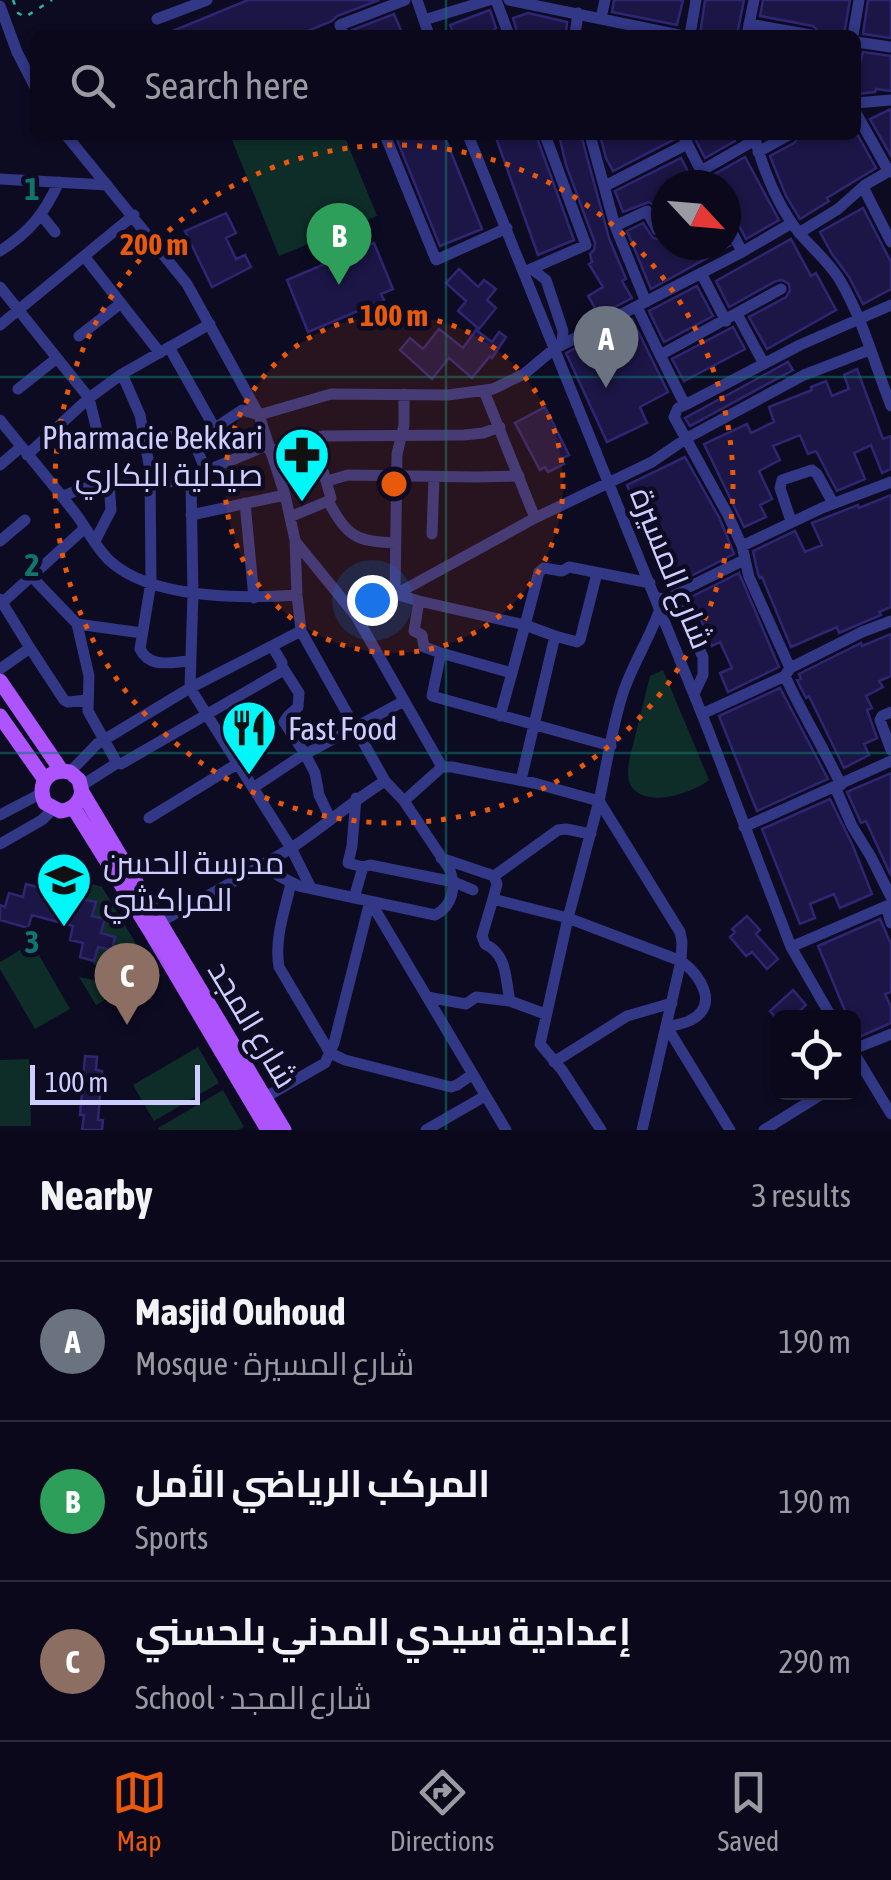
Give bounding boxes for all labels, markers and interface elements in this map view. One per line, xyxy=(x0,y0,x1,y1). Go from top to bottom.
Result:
search box xyxy=(30,30,861,140)
icon: search xyxy=(65,58,120,113)
text: Search here xyxy=(145,64,309,107)
text: 1 xyxy=(24,170,40,207)
north arrow xyxy=(651,170,741,260)
pin: B xyxy=(306,202,372,285)
text: 200 m xyxy=(120,227,188,261)
text: 100 m xyxy=(360,298,428,332)
pin: A xyxy=(574,306,638,388)
place label: Pharmacie Bekkari صيدلية البكاري xyxy=(42,419,263,500)
pharmacy icon: Pharmacie Bekkari صيدلية البكاري xyxy=(272,425,332,504)
centre of rings xyxy=(376,466,412,502)
street label: شارع المسيرة xyxy=(619,482,721,656)
text: 2 xyxy=(24,546,40,583)
your location xyxy=(347,575,398,626)
restaurant icon: Fast Food xyxy=(219,698,279,777)
place label: Fast Food xyxy=(288,710,398,747)
place label: مدرسة الحسن المراكشي xyxy=(103,844,284,924)
school or university icon: مدرسة الحسن المراكشي xyxy=(34,850,94,929)
text: 3 xyxy=(24,923,40,960)
pin: C xyxy=(94,942,160,1025)
street label: شارع المجد xyxy=(197,954,305,1096)
map controls xyxy=(771,1010,861,1100)
button: locate xyxy=(771,1010,861,1100)
scale bar xyxy=(30,1060,200,1104)
text: 100 m xyxy=(45,1066,108,1098)
text: Nearby xyxy=(40,1171,153,1219)
text: 3 results xyxy=(752,1177,851,1214)
text: Masjid Ouhoud xyxy=(135,1290,345,1333)
text: A xyxy=(65,1323,80,1360)
text: 190 m xyxy=(778,1323,851,1360)
text: Mosque · شارع المسيرة xyxy=(135,1345,414,1382)
text: المركب الرياضي الأمل xyxy=(135,1462,490,1505)
text: B xyxy=(65,1483,80,1520)
text: 190 m xyxy=(778,1483,851,1520)
text: Sports xyxy=(135,1519,208,1556)
text: إعدادية سيدي المدني بلحسني xyxy=(135,1610,631,1653)
text: C xyxy=(65,1643,80,1680)
text: 290 m xyxy=(778,1643,851,1680)
text: School · شارع المجد xyxy=(135,1679,372,1716)
tab: Map xyxy=(112,1765,167,1857)
tab: Directions xyxy=(390,1765,494,1857)
tab: Saved xyxy=(718,1765,779,1857)

